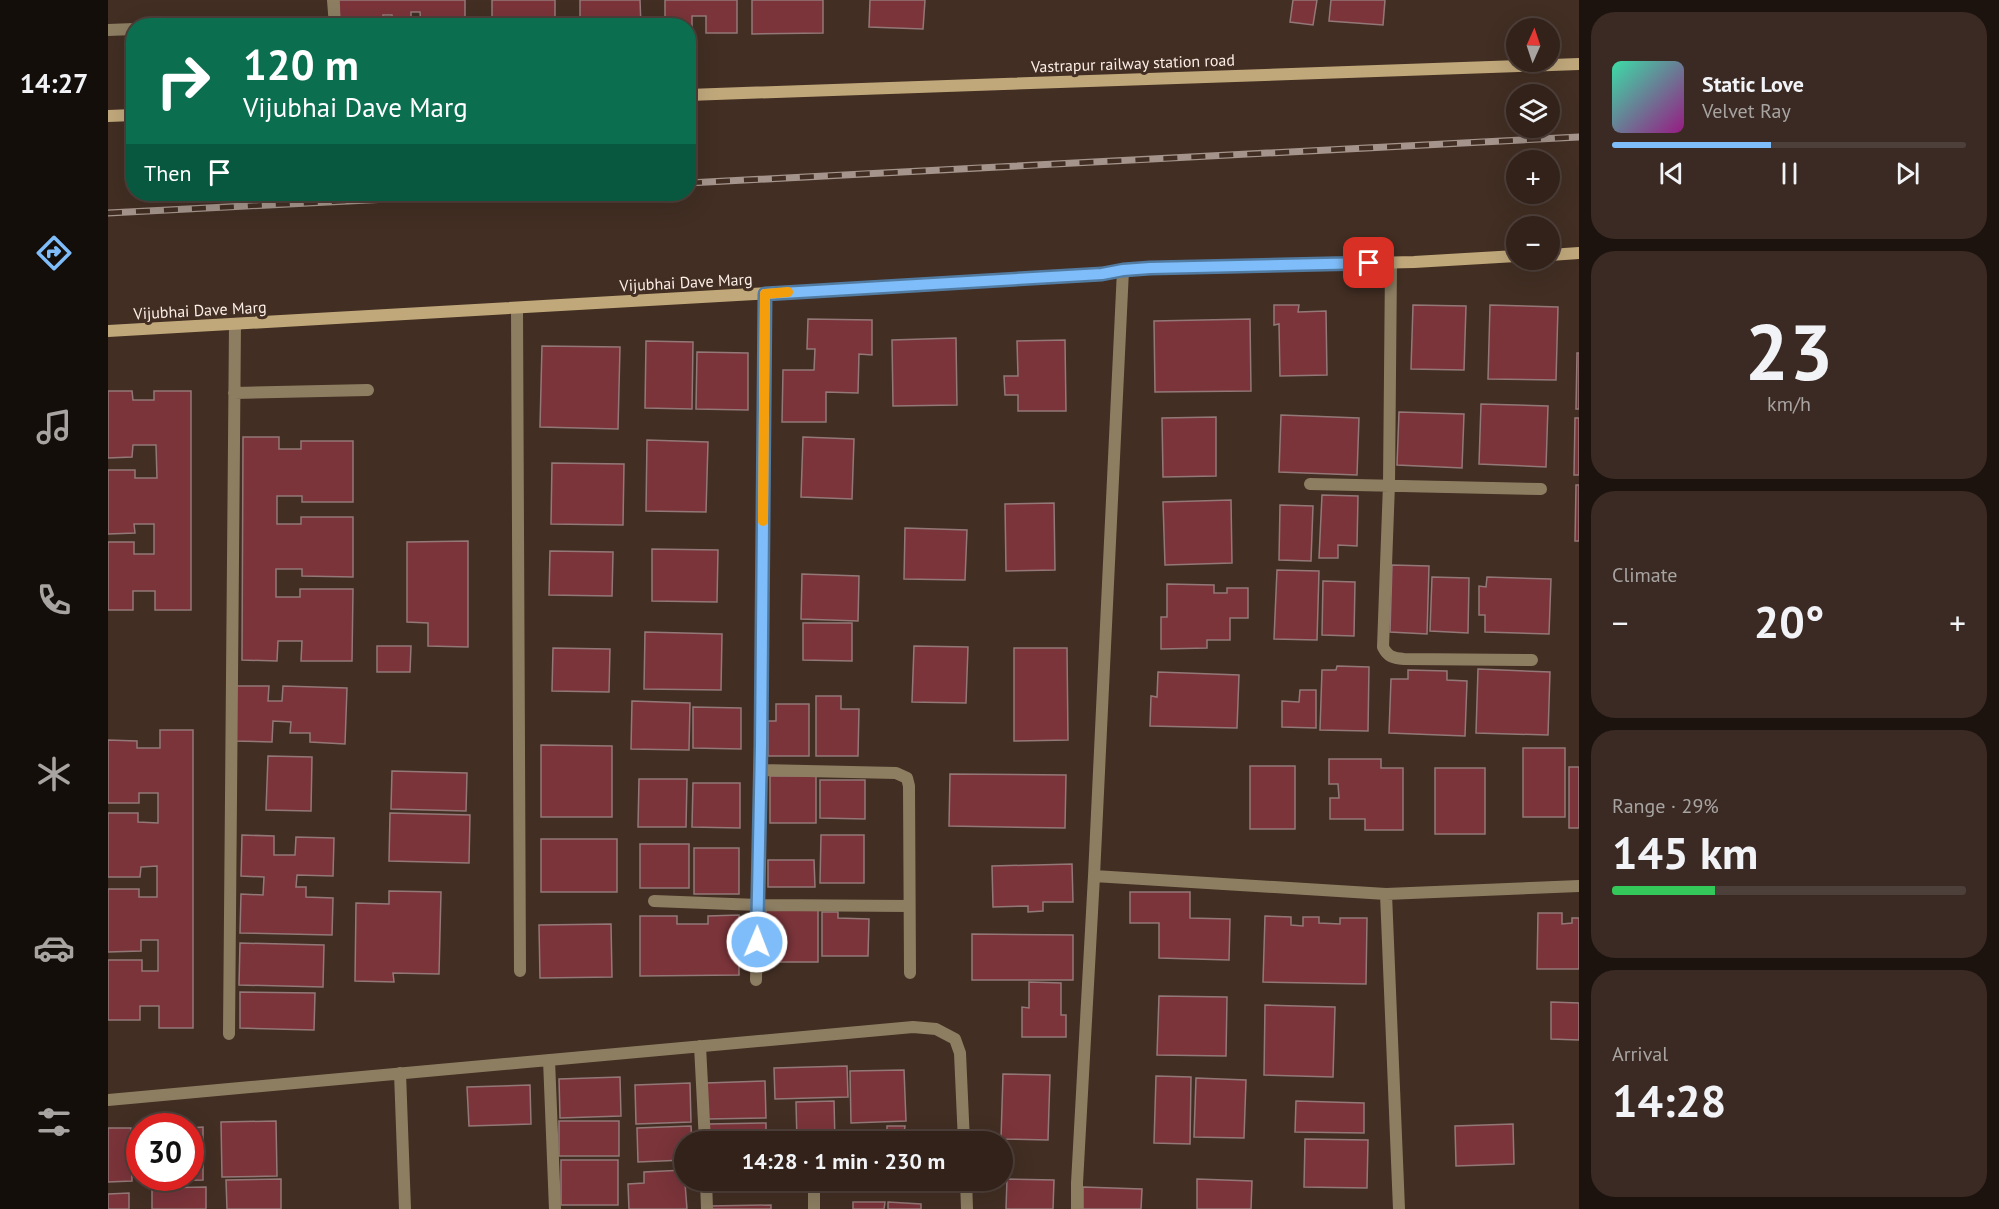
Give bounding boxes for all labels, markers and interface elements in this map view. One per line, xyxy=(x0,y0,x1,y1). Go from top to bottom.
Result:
north arrow xyxy=(1506,18,1560,72)
map controls xyxy=(1506,18,1560,270)
text: 120 m xyxy=(243,37,359,92)
icon: right xyxy=(144,42,222,120)
street label: Vastrapur railway station road xyxy=(1030,49,1235,77)
text: 14:27 xyxy=(20,66,88,100)
text: Static Love xyxy=(1702,70,1804,98)
button: layers xyxy=(1506,84,1560,138)
text: Vijubhai Dave Marg xyxy=(243,90,468,124)
text: Velvet Ray xyxy=(1702,98,1791,124)
button: + xyxy=(1506,150,1560,204)
icon: arrive xyxy=(203,156,236,189)
icon: previous xyxy=(1655,157,1688,190)
icon: pause xyxy=(1773,157,1806,190)
icon: next xyxy=(1891,157,1924,190)
text: Then xyxy=(144,159,191,187)
button: − xyxy=(1506,216,1560,270)
icon: directions xyxy=(33,232,75,274)
pin xyxy=(1343,237,1394,288)
icon: arrive xyxy=(1352,246,1385,279)
street label: Vijubhai Dave Marg xyxy=(618,269,753,296)
street label: Vijubhai Dave Marg xyxy=(132,297,267,324)
text: 23 xyxy=(1745,301,1833,402)
text: km/h xyxy=(1767,391,1811,417)
icon: music xyxy=(33,406,75,448)
text: Climate xyxy=(1612,562,1678,588)
icon: phone xyxy=(33,579,75,621)
text: 20° xyxy=(1754,592,1824,650)
text: − xyxy=(1612,601,1629,644)
text: + xyxy=(1949,601,1966,644)
icon: climate xyxy=(33,753,75,795)
text: Range · 29% xyxy=(1612,793,1719,819)
text: 145 km xyxy=(1612,823,1758,881)
position arrow xyxy=(725,910,789,974)
icon: car xyxy=(33,927,75,969)
text: Arrival xyxy=(1612,1041,1668,1067)
text: 14:28 xyxy=(1612,1071,1726,1129)
icon: filters xyxy=(33,1101,75,1143)
speed limit sign: 30 xyxy=(126,1113,204,1191)
text: 14:28 · 1 min · 230 m xyxy=(742,1147,945,1175)

